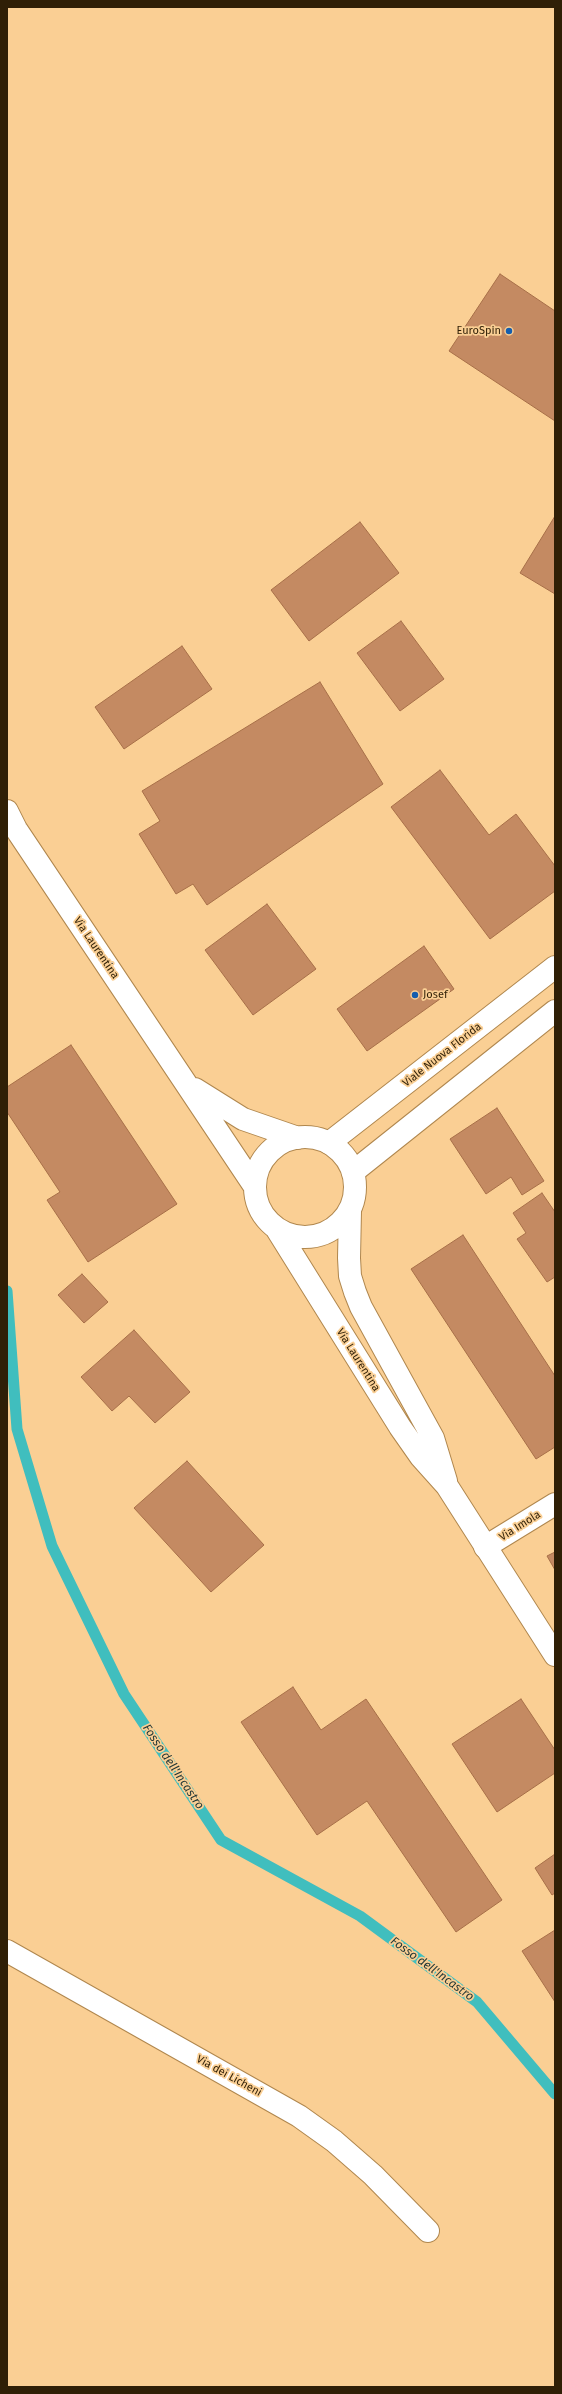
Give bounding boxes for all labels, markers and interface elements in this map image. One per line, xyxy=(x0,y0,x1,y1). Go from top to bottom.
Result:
place label: EuroSpin xyxy=(456,324,501,338)
marker: EuroSpin xyxy=(504,326,514,336)
street label: Via Laurentina xyxy=(70,915,122,981)
place label: Josef xyxy=(423,988,448,1002)
marker: Josef xyxy=(410,990,420,1000)
street label: Viale Nuova Florida xyxy=(400,1020,484,1090)
street label: Via Laurentina xyxy=(333,1326,383,1394)
street label: Via Imola xyxy=(497,1508,543,1544)
water label: Fosso dell'Incastro xyxy=(139,1722,207,1812)
water label: Fosso dell'Incastro xyxy=(388,1934,476,2004)
street label: Via dei Licheni xyxy=(194,2053,264,2099)

